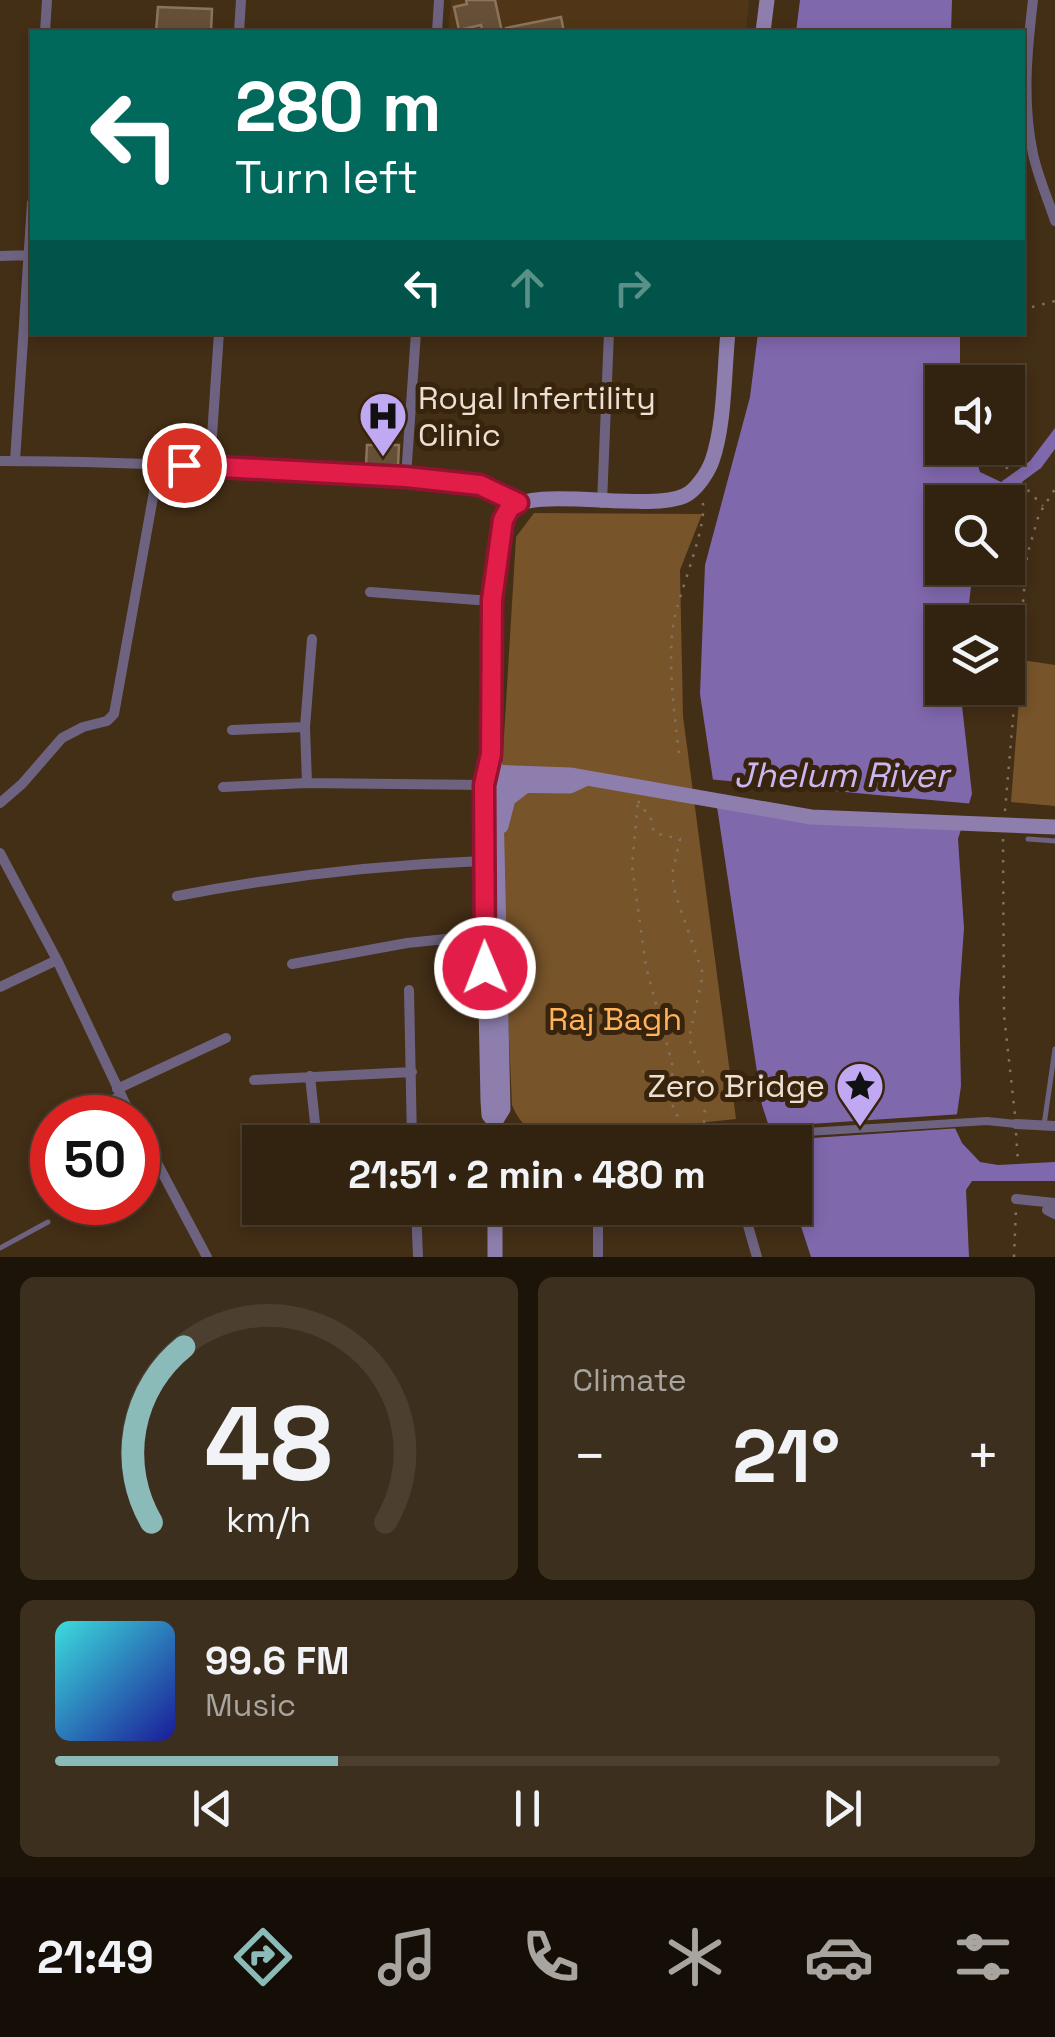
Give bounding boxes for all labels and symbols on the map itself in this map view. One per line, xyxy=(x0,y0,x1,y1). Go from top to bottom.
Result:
place label: Royal Infertility Clinic xyxy=(418,378,656,455)
hospital icon: Royal Infertility Clinic xyxy=(357,390,409,458)
pin xyxy=(142,423,227,508)
water label: Jhelum River xyxy=(734,753,952,797)
position arrow xyxy=(433,916,537,1020)
park label: Raj Bagh xyxy=(548,999,682,1039)
place icon: Zero Bridge xyxy=(834,1060,886,1128)
place label: Zero Bridge xyxy=(647,1066,825,1106)
speed limit sign: 50 xyxy=(30,1095,160,1225)

